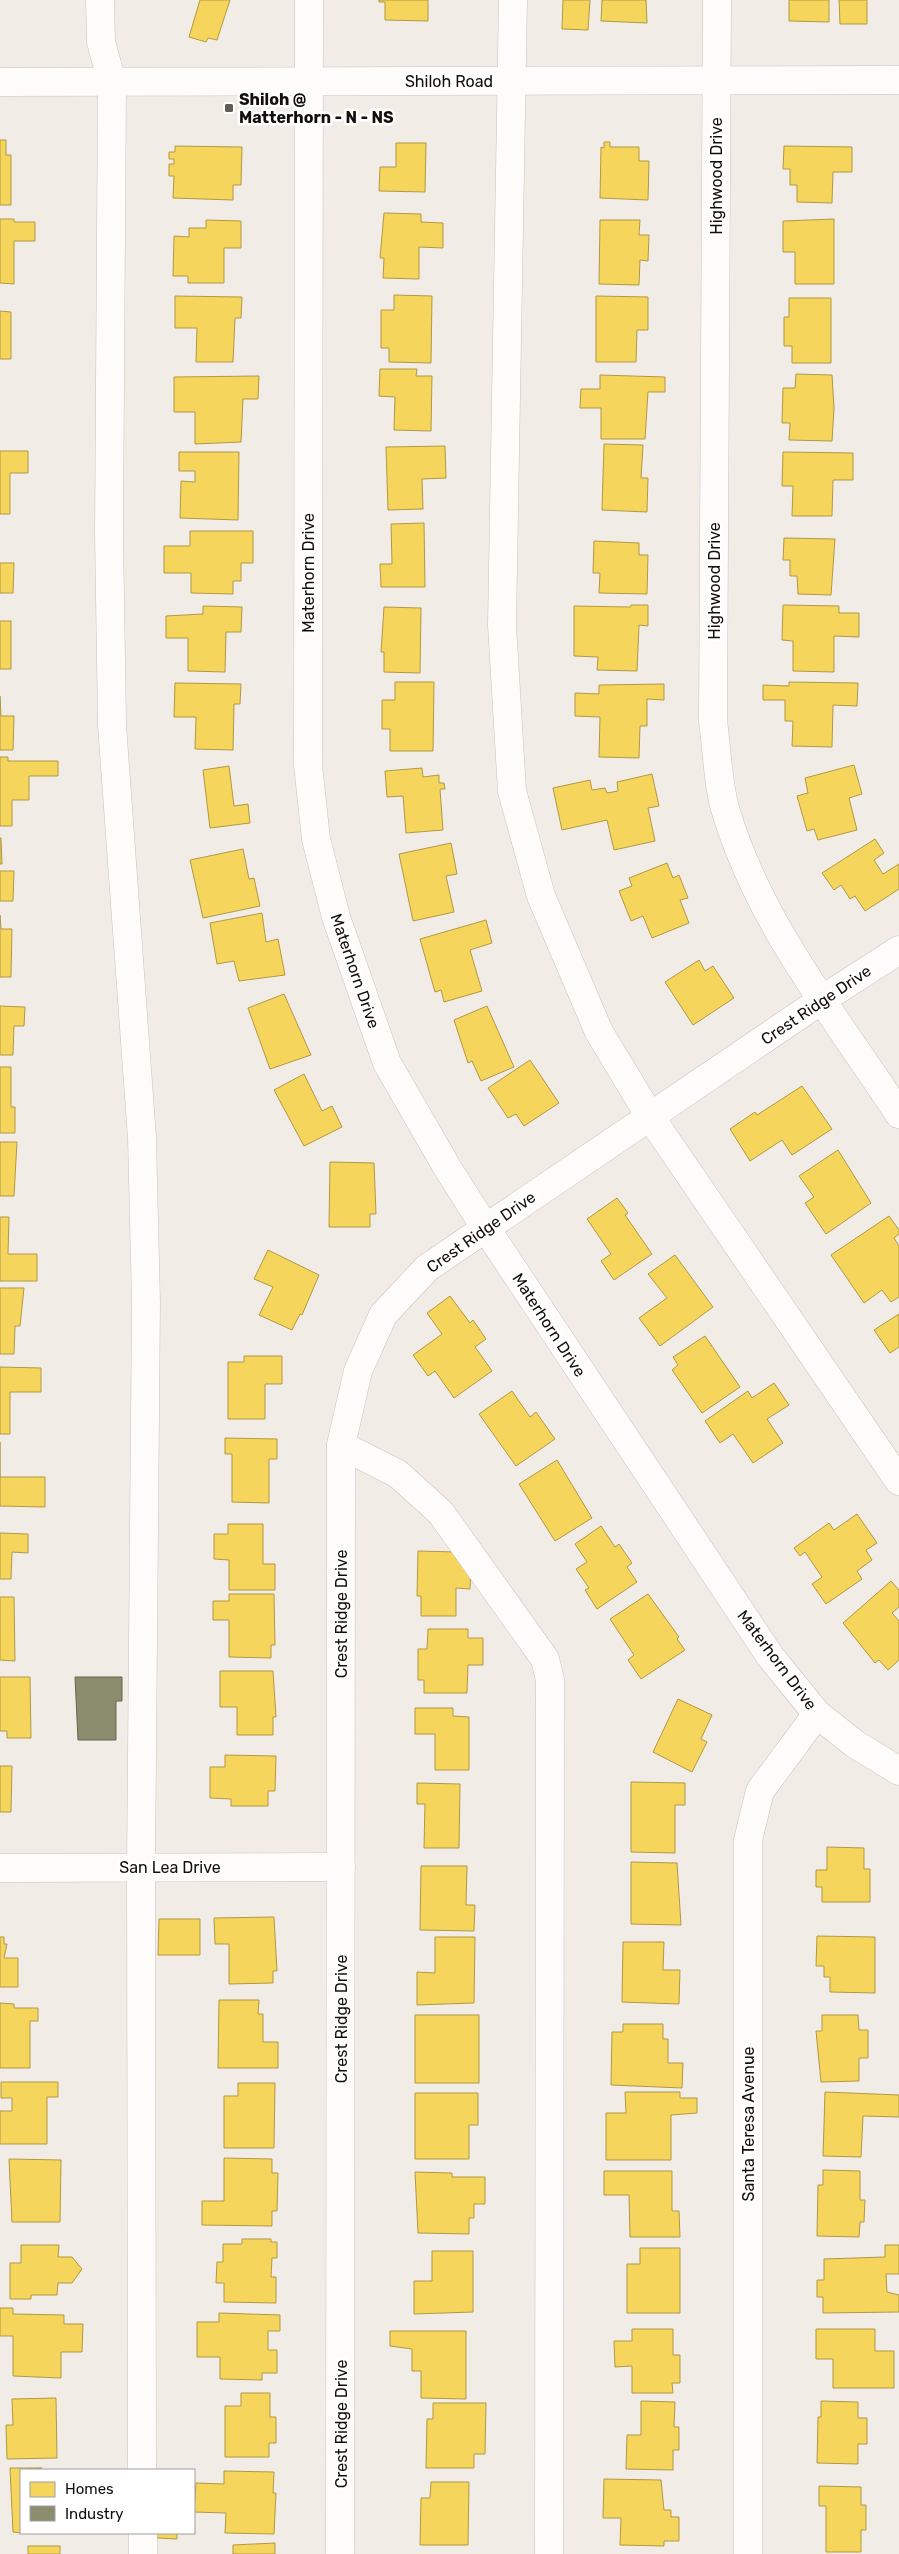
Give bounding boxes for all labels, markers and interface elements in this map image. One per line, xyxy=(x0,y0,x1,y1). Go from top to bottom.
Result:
street label: Shiloh Road xyxy=(405,72,493,91)
place label: Shiloh @ Matterhorn - N - NS xyxy=(239,90,394,127)
marker: Shiloh @ Matterhorn - N - NS xyxy=(223,102,235,114)
street label: Highwood Drive xyxy=(707,117,726,235)
street label: Materhorn Drive xyxy=(299,513,318,633)
street label: Highwood Drive xyxy=(705,522,724,640)
street label: Materhorn Drive xyxy=(327,911,384,1031)
street label: Crest Ridge Drive xyxy=(757,961,875,1049)
street label: Crest Ridge Drive xyxy=(423,1187,539,1277)
street label: Materhorn Drive xyxy=(508,1270,590,1380)
street label: Crest Ridge Drive xyxy=(332,1550,351,1678)
street label: Materhorn Drive xyxy=(733,1606,821,1714)
street label: San Lea Drive xyxy=(119,1858,221,1877)
street label: Crest Ridge Drive xyxy=(332,1955,351,2083)
street label: Santa Teresa Avenue xyxy=(739,2046,758,2202)
street label: Crest Ridge Drive xyxy=(332,2360,351,2488)
legend xyxy=(20,2469,195,2534)
text: Homes xyxy=(65,2480,114,2498)
text: Industry xyxy=(65,2505,124,2523)

